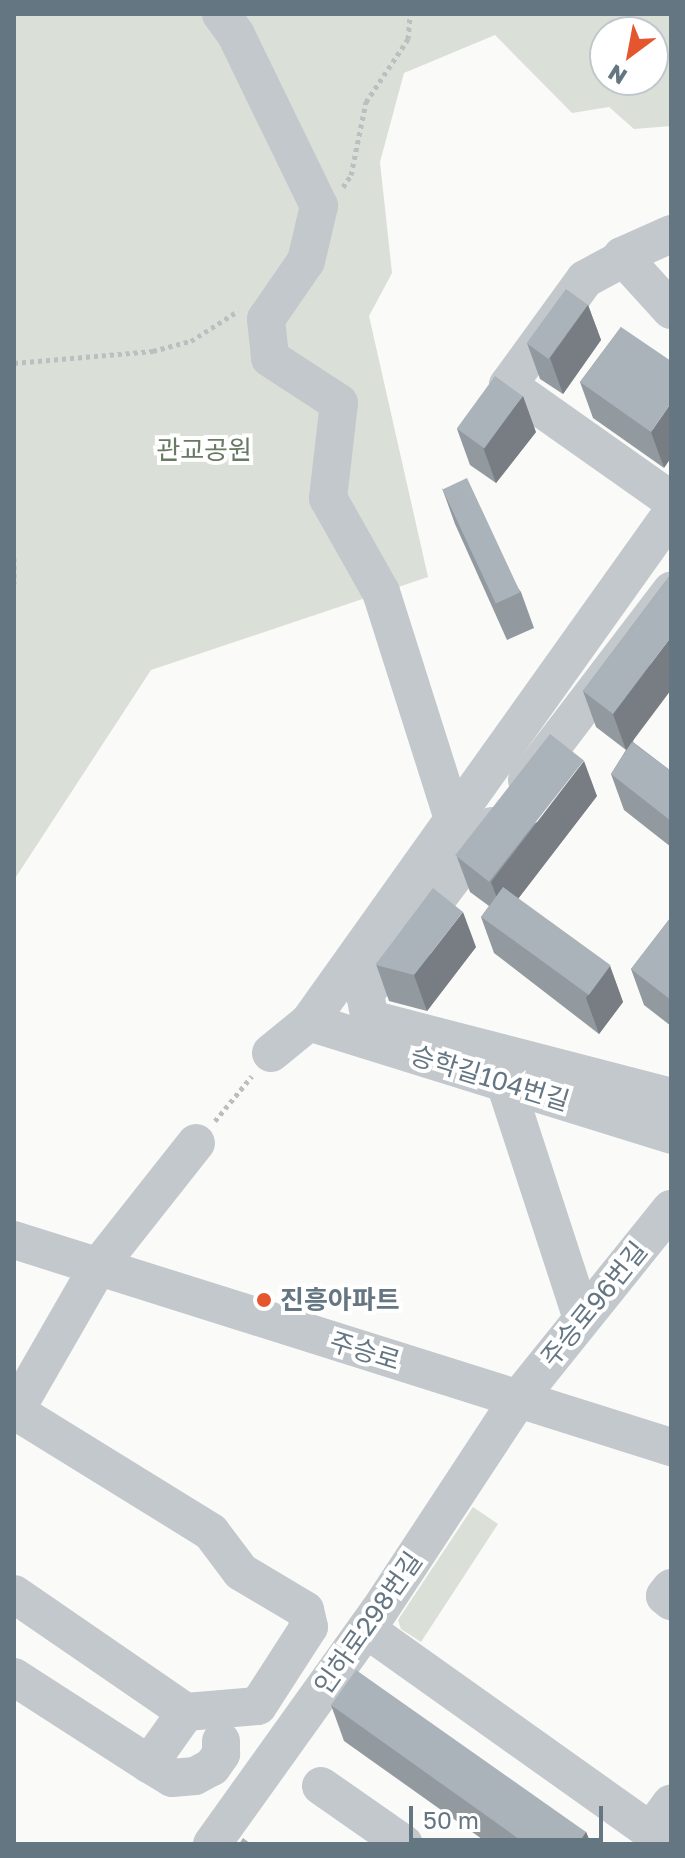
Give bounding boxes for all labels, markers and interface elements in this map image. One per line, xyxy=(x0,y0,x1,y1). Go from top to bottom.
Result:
north arrow xyxy=(589,16,669,96)
text: N xyxy=(603,59,631,91)
park label: 관교공원 xyxy=(156,434,252,466)
street label: 승학길104번길 xyxy=(407,1039,573,1117)
street label: 주승로96번길 xyxy=(534,1235,654,1373)
place label: 진흥아파트 xyxy=(280,1284,400,1316)
marker: 진흥아파트 xyxy=(255,1291,273,1309)
street label: 주승로 xyxy=(326,1326,404,1376)
street label: 인하로298번길 xyxy=(308,1546,428,1700)
scale bar xyxy=(413,1790,607,1840)
text: 50 m xyxy=(423,1805,479,1834)

